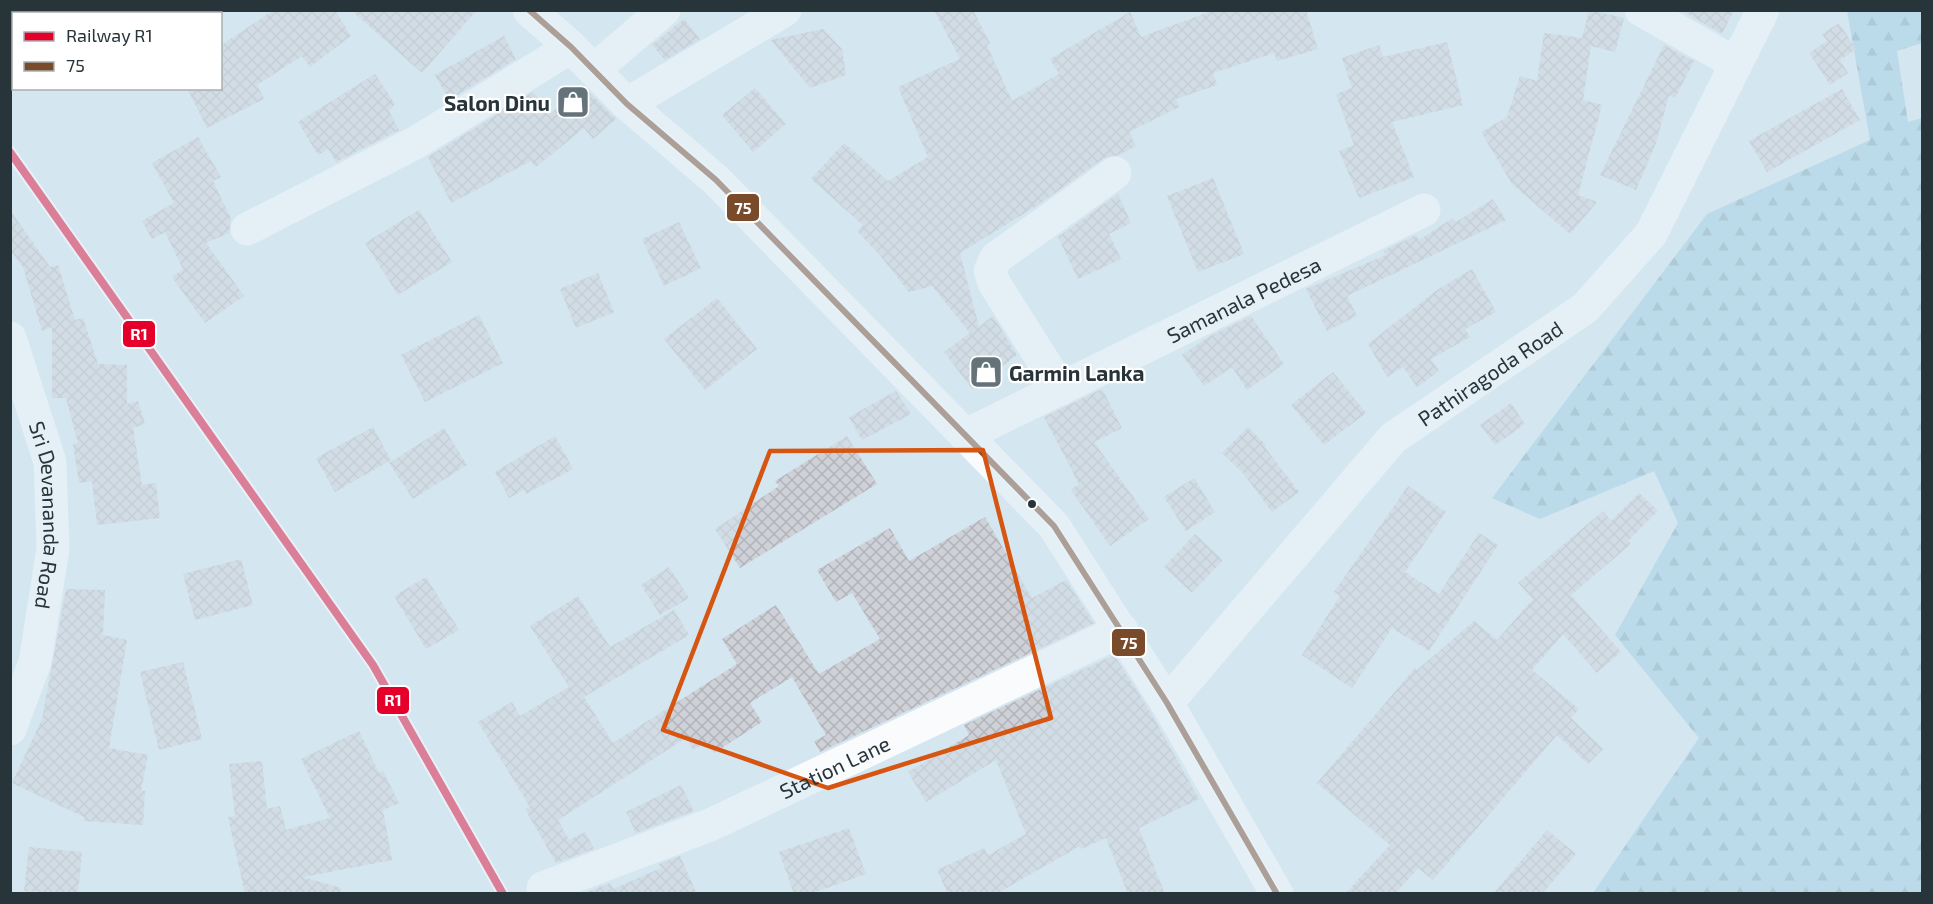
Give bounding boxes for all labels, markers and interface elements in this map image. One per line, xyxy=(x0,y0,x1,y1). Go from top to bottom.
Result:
legend xyxy=(12,12,222,90)
text: Railway R1 xyxy=(66,24,153,46)
text: 75 xyxy=(66,54,85,76)
shop icon: Salon Dinu xyxy=(555,84,591,120)
place label: Salon Dinu xyxy=(444,90,550,115)
line badge: 75 xyxy=(726,193,760,222)
text: 75 xyxy=(734,198,752,217)
street label: Samanala Pedesa xyxy=(1162,250,1324,347)
street label: Pathiragoda Road xyxy=(1412,315,1567,430)
line badge: R1 xyxy=(122,320,156,348)
text: R1 xyxy=(130,324,148,343)
shop icon: Garmin Lanka xyxy=(968,354,1004,390)
place label: Garmin Lanka xyxy=(1009,360,1145,385)
street label: Sri Devananda Road xyxy=(25,418,66,611)
unlabelled marker xyxy=(1026,498,1038,510)
line badge: 75 xyxy=(1111,628,1146,657)
text: 75 xyxy=(1120,633,1138,652)
line badge: R1 xyxy=(376,686,410,715)
text: R1 xyxy=(384,690,402,709)
street label: Station Lane xyxy=(775,729,893,803)

